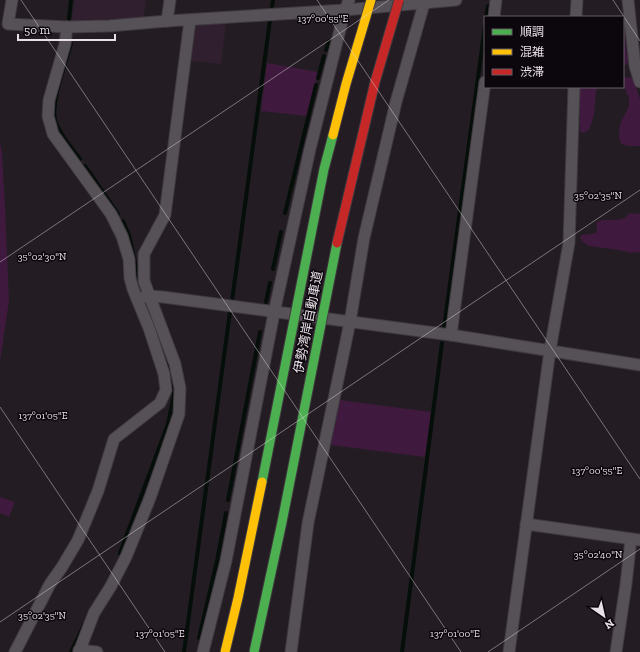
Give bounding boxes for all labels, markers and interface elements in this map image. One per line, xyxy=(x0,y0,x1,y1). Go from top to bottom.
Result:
text: 137°00'55"E xyxy=(298,13,348,25)
scale bar xyxy=(18,16,115,42)
legend xyxy=(484,16,624,88)
text: 50 m xyxy=(24,23,51,37)
text: 順調 xyxy=(520,25,544,39)
text: 混雑 xyxy=(520,45,544,59)
text: 渋滞 xyxy=(520,65,544,79)
text: 35°02'35"N xyxy=(574,190,623,202)
text: 35°02'30"N xyxy=(18,251,67,263)
street label: 伊勢湾岸自動車道 xyxy=(291,270,325,374)
text: 137°01'05"E xyxy=(18,410,68,422)
text: 137°00'55"E xyxy=(572,465,622,477)
text: 35°02'40"N xyxy=(574,549,623,561)
north arrow xyxy=(584,596,624,636)
text: 35°02'35"N xyxy=(18,610,67,622)
text: N xyxy=(602,616,616,632)
text: 137°01'05"E xyxy=(135,628,185,640)
text: 137°01'00"E xyxy=(430,628,480,640)

